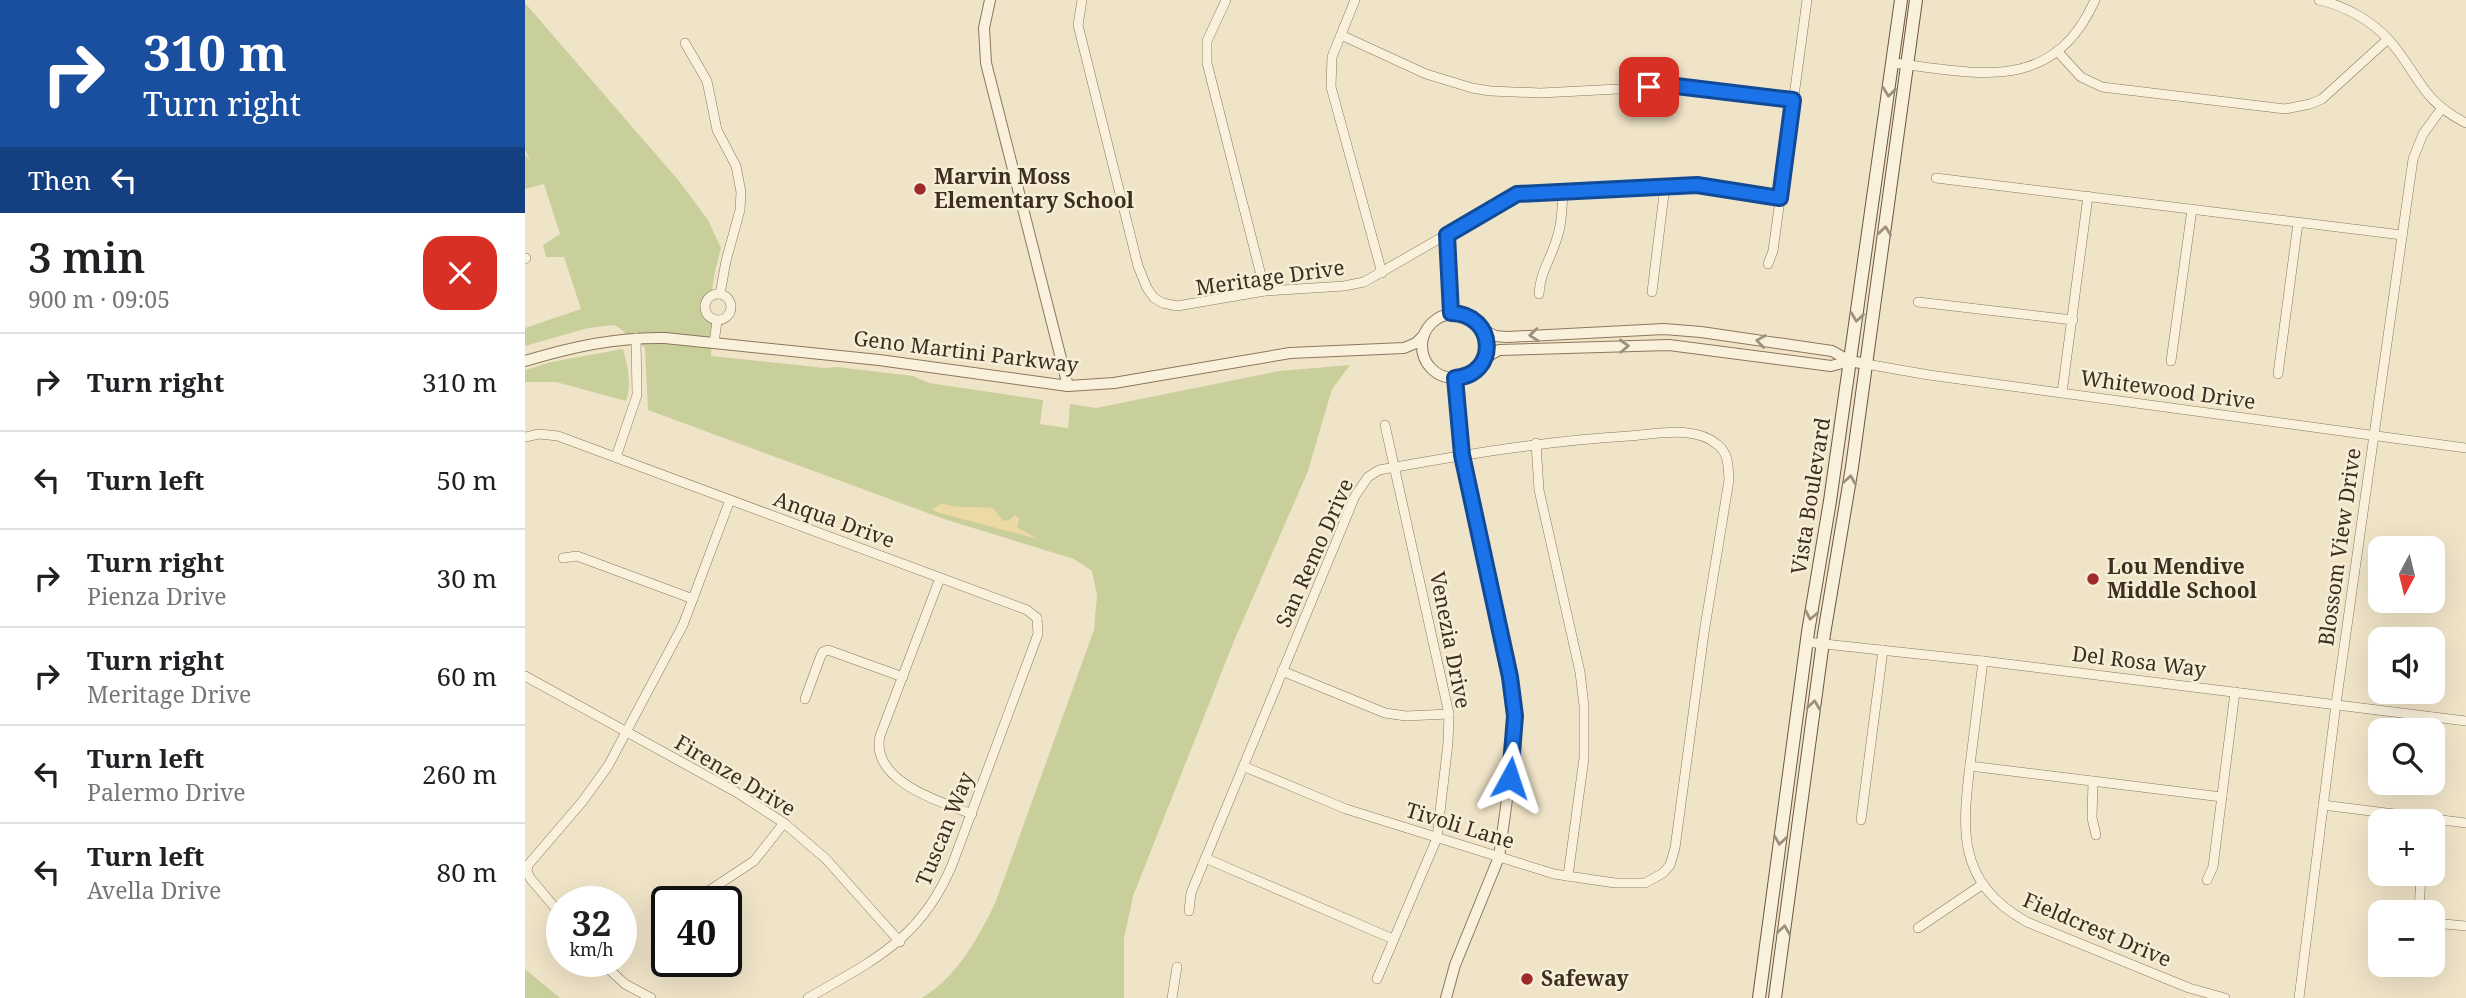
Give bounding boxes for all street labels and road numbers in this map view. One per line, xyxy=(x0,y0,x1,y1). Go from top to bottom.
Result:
street label: Meritage Drive xyxy=(1194,253,1346,301)
street label: Geno Martini Parkway xyxy=(852,323,1080,379)
street label: Whitewood Drive xyxy=(2079,363,2258,415)
street label: Vista Boulevard xyxy=(1784,415,1836,576)
street label: Blossom View Drive xyxy=(2311,446,2367,648)
street label: San Remo Drive xyxy=(1269,474,1359,631)
street label: Anqua Drive xyxy=(770,484,899,554)
street label: Venezia Drive xyxy=(1424,569,1478,711)
street label: Del Rosa Way xyxy=(2070,639,2208,683)
street label: Firenze Drive xyxy=(670,728,801,822)
street label: Tuscan Way xyxy=(908,767,980,890)
street label: Tivoli Lane xyxy=(1403,795,1518,855)
street label: Fieldcrest Drive xyxy=(2019,885,2176,973)

